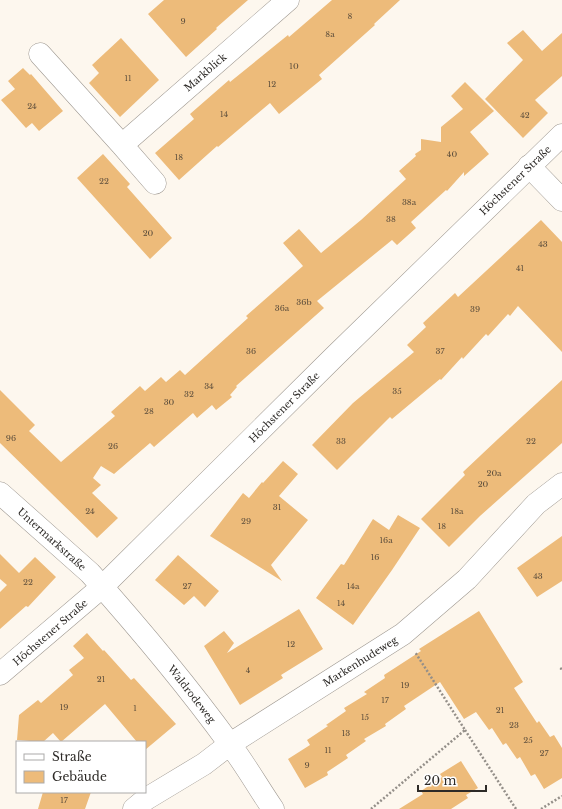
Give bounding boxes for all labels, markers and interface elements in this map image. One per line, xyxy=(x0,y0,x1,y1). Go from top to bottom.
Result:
house number: 8 xyxy=(348,11,353,21)
house number: 9 xyxy=(180,16,186,26)
house number: 8a xyxy=(325,29,335,39)
street label: Markblick xyxy=(181,50,230,94)
house number: 10 xyxy=(289,61,299,71)
house number: 11 xyxy=(124,73,132,83)
house number: 12 xyxy=(268,79,276,89)
house number: 24 xyxy=(27,101,37,111)
house number: 14 xyxy=(220,109,228,119)
house number: 42 xyxy=(520,110,530,120)
street label: Höchstener Straße xyxy=(477,143,554,218)
house number: 40 xyxy=(447,149,457,159)
house number: 18 xyxy=(175,152,183,162)
house number: 22 xyxy=(99,176,109,186)
house number: 38a xyxy=(402,197,417,207)
house number: 38 xyxy=(386,214,396,224)
house number: 20 xyxy=(143,228,154,238)
house number: 43 xyxy=(538,239,548,249)
house number: 41 xyxy=(516,263,525,273)
house number: 36b xyxy=(296,297,312,307)
house number: 36a xyxy=(275,303,290,313)
house number: 39 xyxy=(470,304,480,314)
house number: 36 xyxy=(246,346,256,356)
house number: 37 xyxy=(436,346,445,356)
street label: Höchstener Straße xyxy=(246,369,323,445)
house number: 34 xyxy=(204,381,214,391)
house number: 35 xyxy=(392,386,402,396)
house number: 32 xyxy=(184,389,194,399)
house number: 30 xyxy=(164,397,175,407)
house number: 28 xyxy=(144,406,154,416)
house number: 96 xyxy=(6,433,16,443)
house number: 33 xyxy=(336,436,346,446)
house number: 22 xyxy=(526,436,536,446)
house number: 26 xyxy=(108,441,118,451)
house number: 20a xyxy=(486,468,502,478)
house number: 20 xyxy=(478,479,489,489)
house number: 31 xyxy=(273,502,282,512)
street label: Untermarkstraße xyxy=(15,505,89,574)
house number: 24 xyxy=(85,506,95,516)
house number: 18a xyxy=(451,506,464,516)
house number: 29 xyxy=(241,516,251,526)
house number: 18 xyxy=(438,521,446,531)
house number: 16a xyxy=(379,535,393,545)
house number: 16 xyxy=(371,552,379,562)
house number: 43 xyxy=(533,571,543,581)
house number: 22 xyxy=(23,577,33,587)
house number: 27 xyxy=(183,581,192,591)
house number: 14a xyxy=(347,581,360,591)
street label: Höchstener Straße xyxy=(10,596,91,668)
house number: 14 xyxy=(337,598,345,608)
street label: Markenhudeweg xyxy=(321,633,401,690)
house number: 12 xyxy=(287,639,295,649)
street label: Waldrodeweg xyxy=(164,662,219,727)
house number: 4 xyxy=(246,665,251,675)
house number: 21 xyxy=(97,674,106,684)
house number: 19 xyxy=(401,680,409,690)
house number: 17 xyxy=(381,695,390,705)
house number: 19 xyxy=(60,702,68,712)
house number: 1 xyxy=(133,703,137,713)
house number: 21 xyxy=(496,705,505,715)
house number: 15 xyxy=(361,712,370,722)
house number: 23 xyxy=(509,720,519,730)
house number: 13 xyxy=(342,728,350,738)
house number: 25 xyxy=(523,735,533,745)
legend xyxy=(16,741,146,793)
house number: 11 xyxy=(324,745,332,755)
house number: 27 xyxy=(540,748,549,758)
text: Straße xyxy=(52,749,92,764)
house number: 9 xyxy=(304,760,310,770)
scale bar xyxy=(418,767,486,793)
text: Gebäude xyxy=(52,769,107,784)
text: 20 m xyxy=(424,773,456,788)
house number: 17 xyxy=(60,795,69,805)

